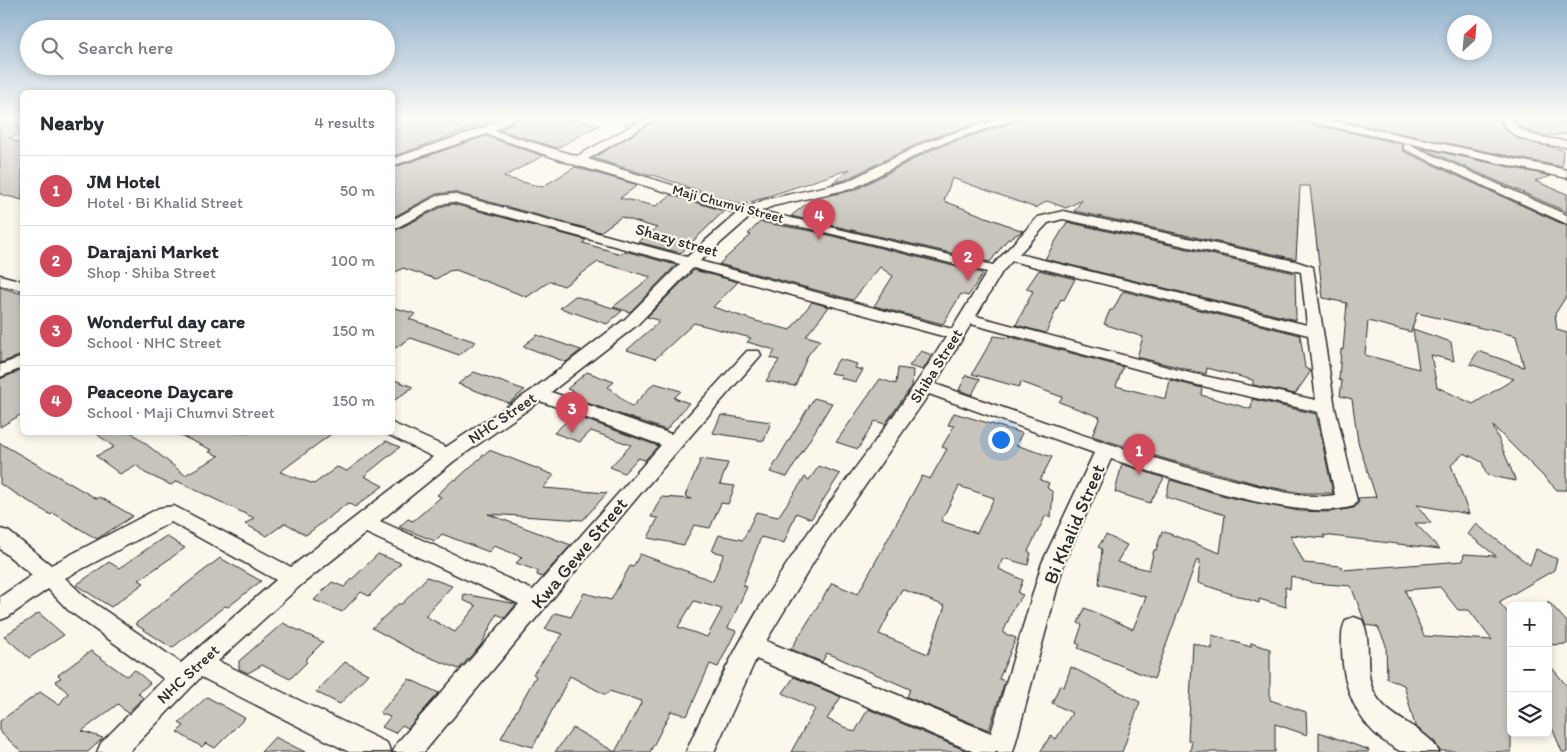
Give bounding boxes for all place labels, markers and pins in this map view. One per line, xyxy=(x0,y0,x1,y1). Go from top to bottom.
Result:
pin: 4 xyxy=(803,199,835,240)
pin: 2 xyxy=(952,240,984,281)
pin: 3 xyxy=(556,392,588,433)
pin: 1 xyxy=(1123,434,1155,475)

